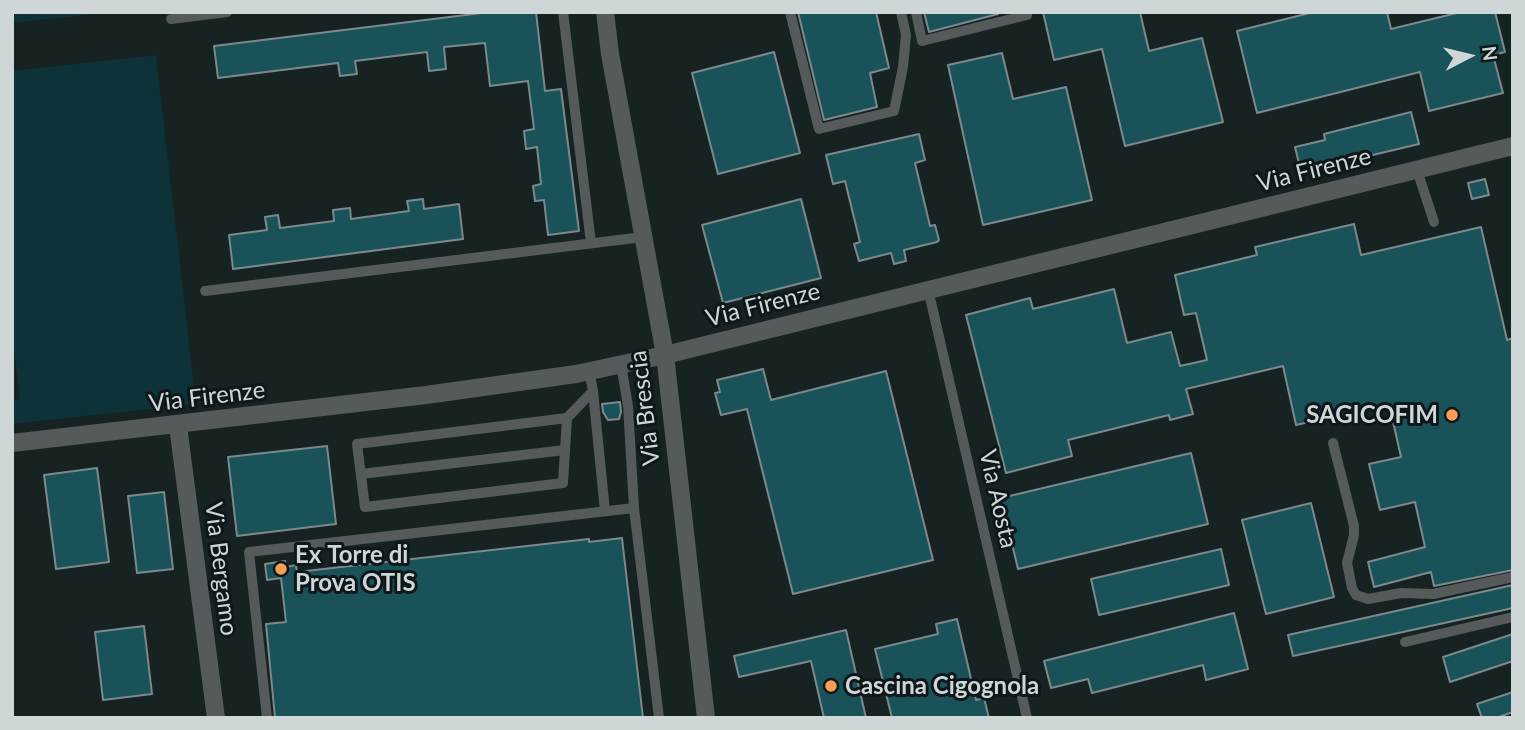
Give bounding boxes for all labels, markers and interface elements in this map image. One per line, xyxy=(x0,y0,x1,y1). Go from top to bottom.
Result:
north arrow xyxy=(1434,21,1504,91)
text: N xyxy=(1478,45,1503,62)
street label: Via Firenze xyxy=(1254,142,1374,198)
street label: Via Firenze xyxy=(703,277,823,333)
street label: Via Brescia xyxy=(624,349,666,467)
street label: Via Firenze xyxy=(147,376,267,418)
place label: SAGICOFIM xyxy=(1306,401,1438,429)
marker: SAGICOFIM xyxy=(1444,407,1460,423)
street label: Via Aosta xyxy=(973,447,1023,551)
street label: Via Bergamo xyxy=(199,501,243,637)
place label: Ex Torre di Prova OTIS xyxy=(295,541,416,597)
marker: Ex Torre di Prova OTIS xyxy=(273,561,289,577)
place label: Cascina Cigognola xyxy=(845,672,1039,700)
marker: Cascina Cigognola xyxy=(823,678,839,694)

